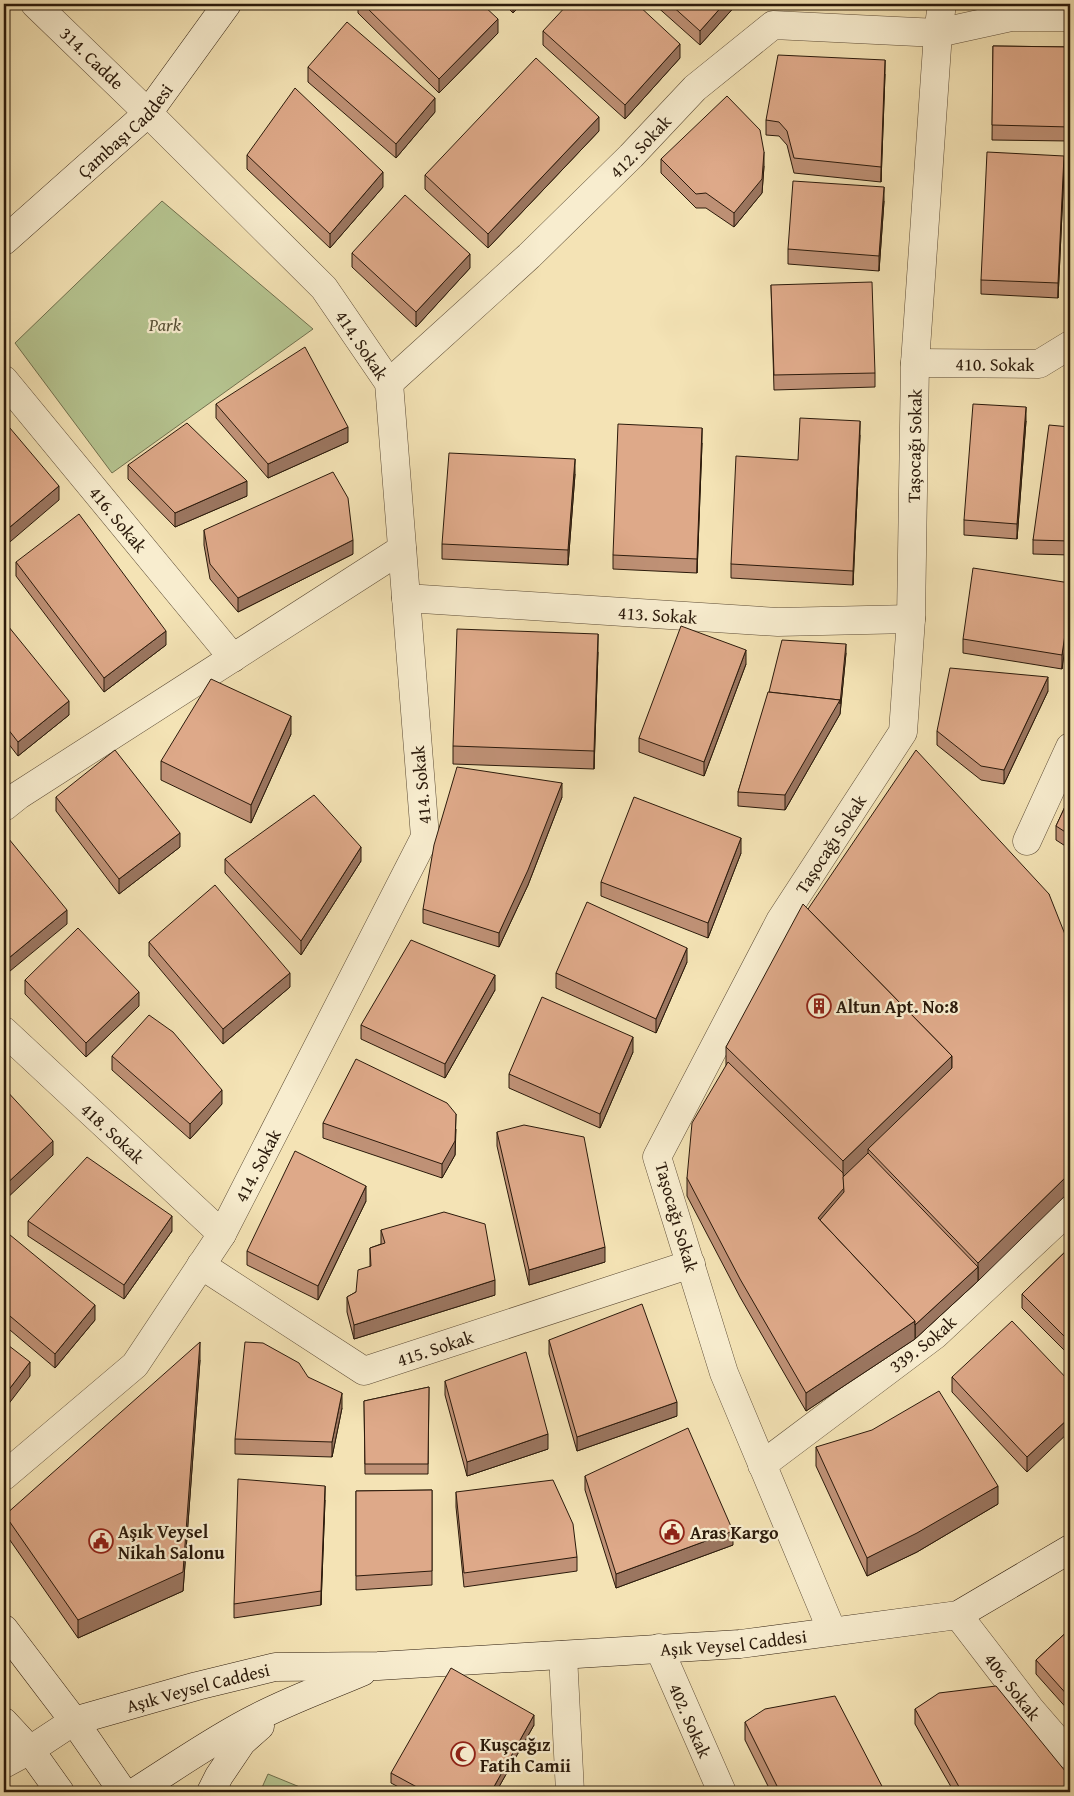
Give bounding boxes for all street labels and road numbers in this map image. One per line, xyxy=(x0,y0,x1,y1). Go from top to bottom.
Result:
street label: 314. Cadde xyxy=(54,20,130,96)
street label: Çambaşı Caddesi xyxy=(71,78,179,184)
street label: 412. Sokak xyxy=(603,108,678,184)
street label: 414. Sokak xyxy=(329,305,396,386)
street label: 410. Sokak xyxy=(955,350,1036,377)
street label: Taşocağı Sokak xyxy=(899,388,928,503)
street label: 416. Sokak xyxy=(83,480,155,559)
street label: 413. Sokak xyxy=(617,598,699,630)
street label: 414. Sokak xyxy=(404,744,438,826)
street label: Taşocağı Sokak xyxy=(788,788,873,899)
street label: 418. Sokak xyxy=(75,1096,152,1170)
street label: 414. Sokak xyxy=(227,1123,287,1207)
street label: Taşocağı Sokak xyxy=(648,1159,706,1276)
street label: 339. Sokak xyxy=(883,1308,963,1379)
street label: 415. Sokak xyxy=(393,1322,477,1373)
street label: Aşık Veysel Caddesi xyxy=(659,1622,808,1662)
street label: 406. Sokak xyxy=(978,1647,1048,1727)
street label: Aşık Veysel Caddesi xyxy=(123,1655,272,1719)
street label: 402. Sokak xyxy=(662,1679,719,1763)

